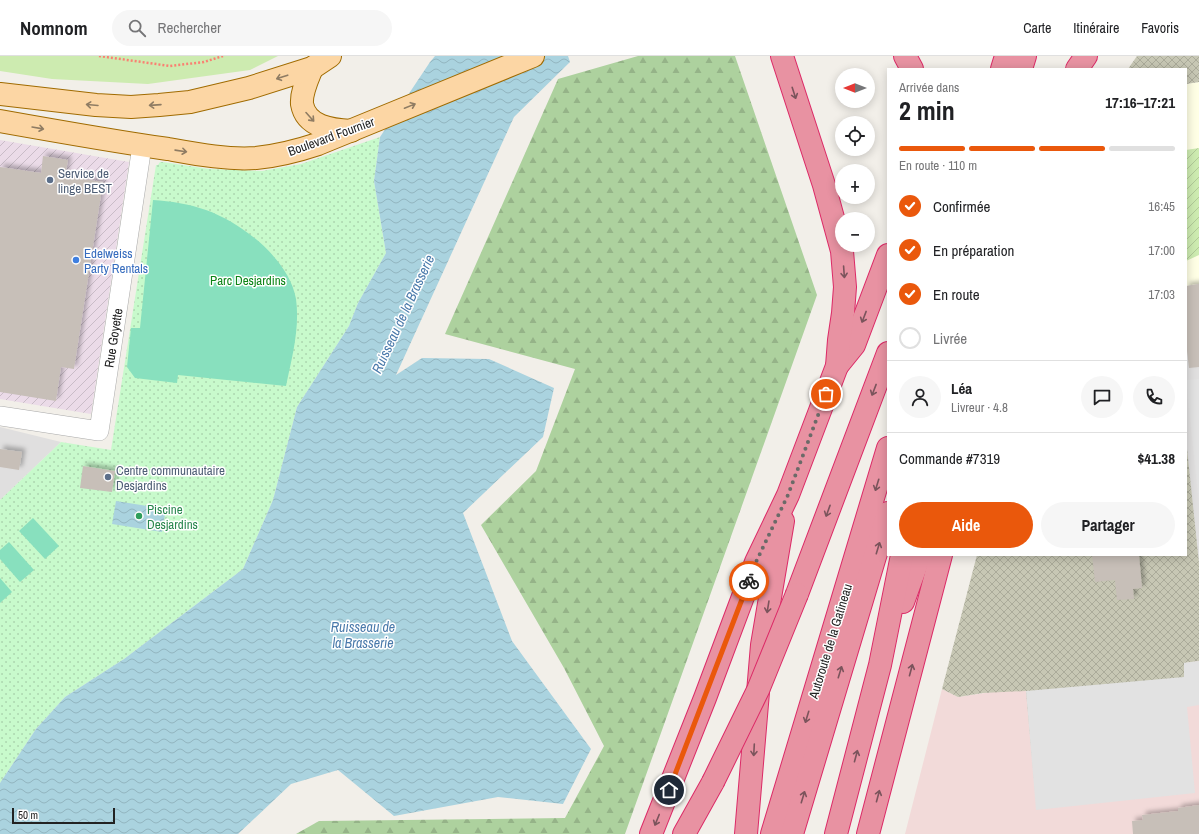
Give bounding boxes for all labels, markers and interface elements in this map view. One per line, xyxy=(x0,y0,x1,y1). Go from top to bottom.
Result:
search box xyxy=(112,10,392,46)
text: Nomnom xyxy=(20,15,88,41)
icon: search xyxy=(126,17,148,39)
text: Rechercher xyxy=(158,17,221,38)
text: Carte xyxy=(1023,19,1051,37)
text: Itinéraire xyxy=(1073,19,1119,37)
text: Favoris xyxy=(1141,19,1179,37)
north arrow xyxy=(835,68,875,108)
map controls xyxy=(835,68,875,252)
one-way arrow xyxy=(276,74,289,81)
text: Arrivée dans xyxy=(899,79,959,96)
one-way arrow xyxy=(791,86,798,99)
text: 17:16–17:21 xyxy=(1105,92,1175,113)
text: 2 min xyxy=(899,93,955,128)
one-way arrow xyxy=(86,101,99,109)
one-way arrow xyxy=(149,102,162,109)
one-way arrow xyxy=(404,102,416,109)
one-way arrow xyxy=(305,112,314,122)
street label: Boulevard Fournier xyxy=(286,113,377,160)
button: locate xyxy=(835,116,875,156)
one-way arrow xyxy=(32,124,45,132)
one-way arrow xyxy=(174,147,187,155)
text: En route · 110 m xyxy=(899,157,977,174)
button: + xyxy=(835,164,875,204)
place label: Service de linge BEST xyxy=(58,165,112,197)
marker: Service de linge BEST xyxy=(45,175,55,185)
icon: check xyxy=(899,195,921,217)
text: Confirmée xyxy=(933,196,990,217)
text: 16:45 xyxy=(1148,198,1175,215)
button: − xyxy=(835,212,875,252)
icon: check xyxy=(899,239,921,261)
text: En préparation xyxy=(933,240,1014,261)
text: 17:00 xyxy=(1148,242,1175,259)
place label: Edelweiss Party Rentals xyxy=(84,245,148,277)
water label: Ruisseau de la Brasserie xyxy=(368,252,438,376)
marker: Edelweiss Party Rentals xyxy=(71,255,81,265)
one-way arrow xyxy=(841,265,848,278)
park label: Parc Desjardins xyxy=(210,272,286,289)
icon: check xyxy=(899,283,921,305)
text: En route xyxy=(933,284,980,305)
text: 17:03 xyxy=(1148,286,1175,303)
street label: Rue Goyette xyxy=(100,307,127,369)
one-way arrow xyxy=(860,311,868,323)
text: Livrée xyxy=(933,328,967,349)
button: person xyxy=(899,376,941,418)
button: chat xyxy=(1081,376,1123,418)
button: phone xyxy=(1133,376,1175,418)
pin xyxy=(809,377,843,411)
text: Léa xyxy=(951,378,972,399)
icon: bag xyxy=(815,383,837,405)
one-way arrow xyxy=(870,383,878,395)
text: Livreur · 4.8 xyxy=(951,399,1008,416)
text: Commande #7319 xyxy=(899,448,1000,469)
text: $41.38 xyxy=(1137,448,1175,469)
place label: Centre communautaire Desjardins xyxy=(116,462,225,494)
marker: Centre communautaire Desjardins xyxy=(103,472,113,482)
one-way arrow xyxy=(873,478,880,491)
place label: Piscine Desjardins xyxy=(147,501,198,533)
button: Aide xyxy=(899,502,1033,548)
button: Partager xyxy=(1041,502,1175,548)
one-way arrow xyxy=(823,505,831,517)
marker: Piscine Desjardins xyxy=(134,511,144,521)
one-way arrow xyxy=(875,541,882,554)
courier xyxy=(729,561,769,601)
icon: bike xyxy=(738,570,760,592)
street label: Autoroute de la Gatineau xyxy=(805,582,856,702)
one-way arrow xyxy=(764,600,772,613)
water label: Ruisseau de la Brasserie xyxy=(331,618,395,652)
one-way arrow xyxy=(907,664,915,677)
one-way arrow xyxy=(837,666,844,679)
one-way arrow xyxy=(803,710,810,723)
one-way arrow xyxy=(750,743,757,756)
one-way arrow xyxy=(853,750,861,763)
pin xyxy=(652,773,686,807)
icon: home xyxy=(658,779,680,801)
one-way arrow xyxy=(800,790,807,803)
one-way arrow xyxy=(875,790,882,803)
scale bar xyxy=(12,806,115,825)
text: 50 m xyxy=(18,808,38,822)
one-way arrow xyxy=(652,814,660,826)

